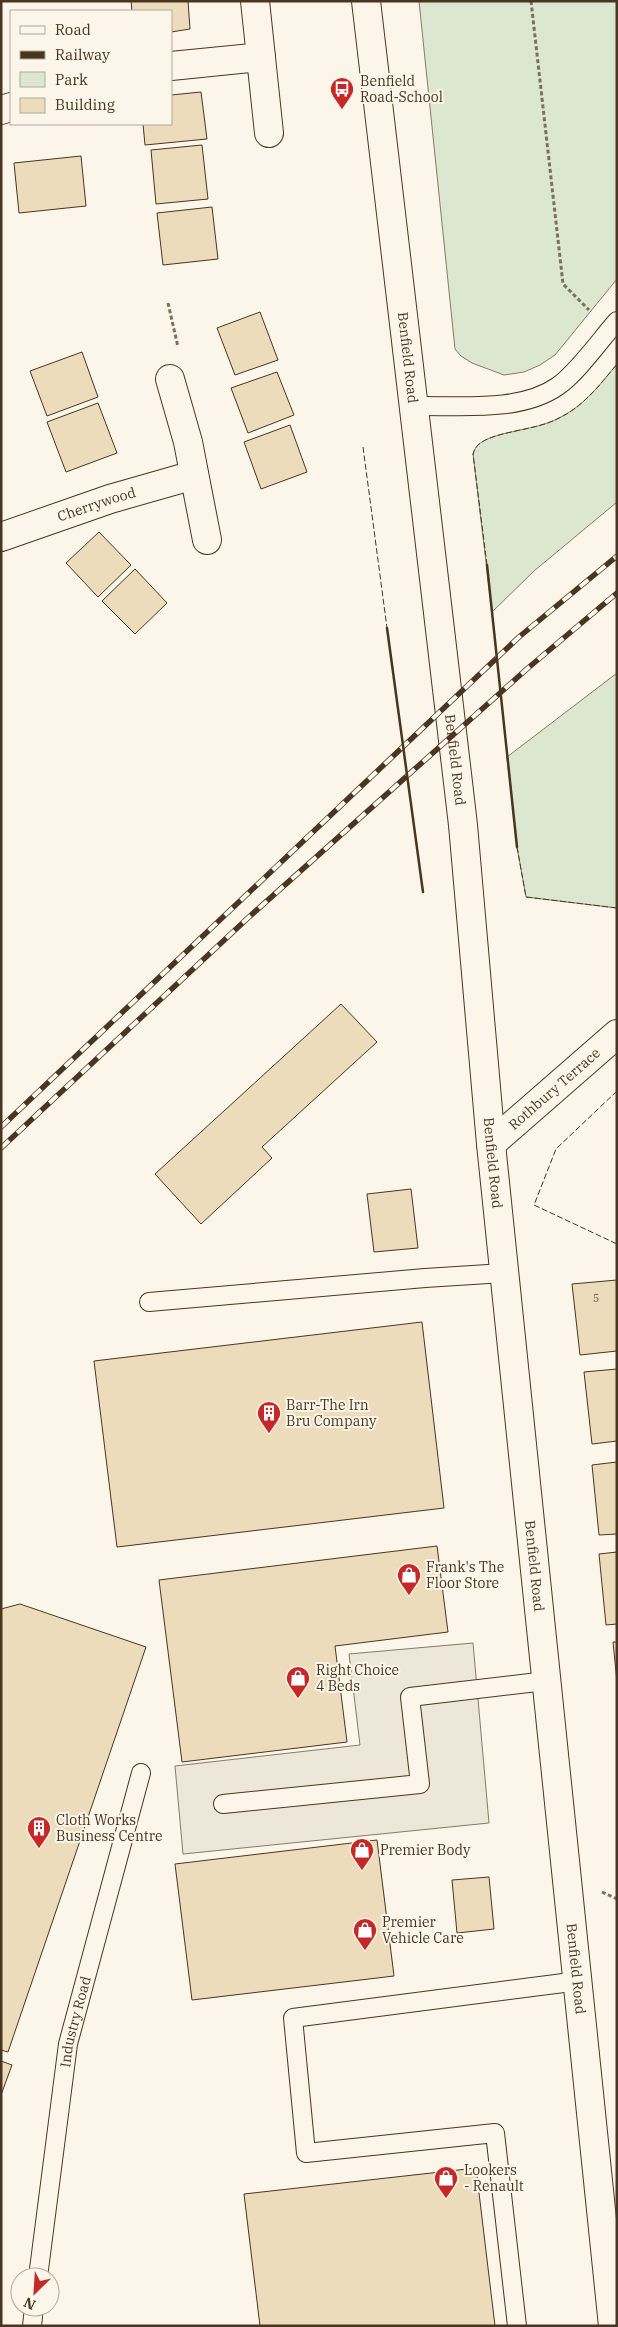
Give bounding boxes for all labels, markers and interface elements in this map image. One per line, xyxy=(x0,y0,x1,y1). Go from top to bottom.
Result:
legend xyxy=(10,10,172,125)
text: Road xyxy=(55,20,91,39)
text: Railway xyxy=(55,45,110,64)
text: Park xyxy=(55,70,88,89)
place label: Benfield Road-School xyxy=(360,72,443,106)
bus stop icon: Benfield Road-School xyxy=(329,76,355,110)
text: Building xyxy=(55,95,115,114)
street label: Benfield Road xyxy=(394,311,422,405)
street label: Cherrywood xyxy=(55,483,138,526)
street label: Benfield Road xyxy=(441,713,470,807)
street label: Rothbury Terrace xyxy=(505,1044,604,1134)
street label: Benfield Road xyxy=(480,1117,507,1210)
house number: 5 xyxy=(593,1291,599,1305)
place label: Barr-The Irn Bru Company xyxy=(286,1396,377,1430)
building icon: Barr-The Irn Bru Company xyxy=(256,1400,282,1434)
street label: Benfield Road xyxy=(521,1519,548,1613)
place label: Frank's The Floor Store xyxy=(426,1558,504,1592)
shop icon: Frank's The Floor Store xyxy=(396,1562,422,1596)
place label: Right Choice 4 Beds xyxy=(316,1661,399,1695)
shop icon: Right Choice 4 Beds xyxy=(285,1665,311,1699)
place label: Cloth Works Business Centre xyxy=(56,1811,162,1845)
building icon: Cloth Works Business Centre xyxy=(26,1815,52,1849)
shop icon: Premier Body xyxy=(349,1837,375,1871)
place label: Premier Body xyxy=(380,1841,471,1859)
place label: Premier Vehicle Care xyxy=(382,1913,464,1947)
shop icon: Premier Vehicle Care xyxy=(352,1917,378,1951)
street label: Benfield Road xyxy=(562,1922,590,2016)
street label: Industry Road xyxy=(56,1974,95,2069)
place label: Lookers - Renault xyxy=(464,2161,524,2195)
shop icon: Lookers - Renault xyxy=(433,2165,459,2199)
north arrow xyxy=(10,2267,60,2317)
text: N xyxy=(21,2293,38,2314)

